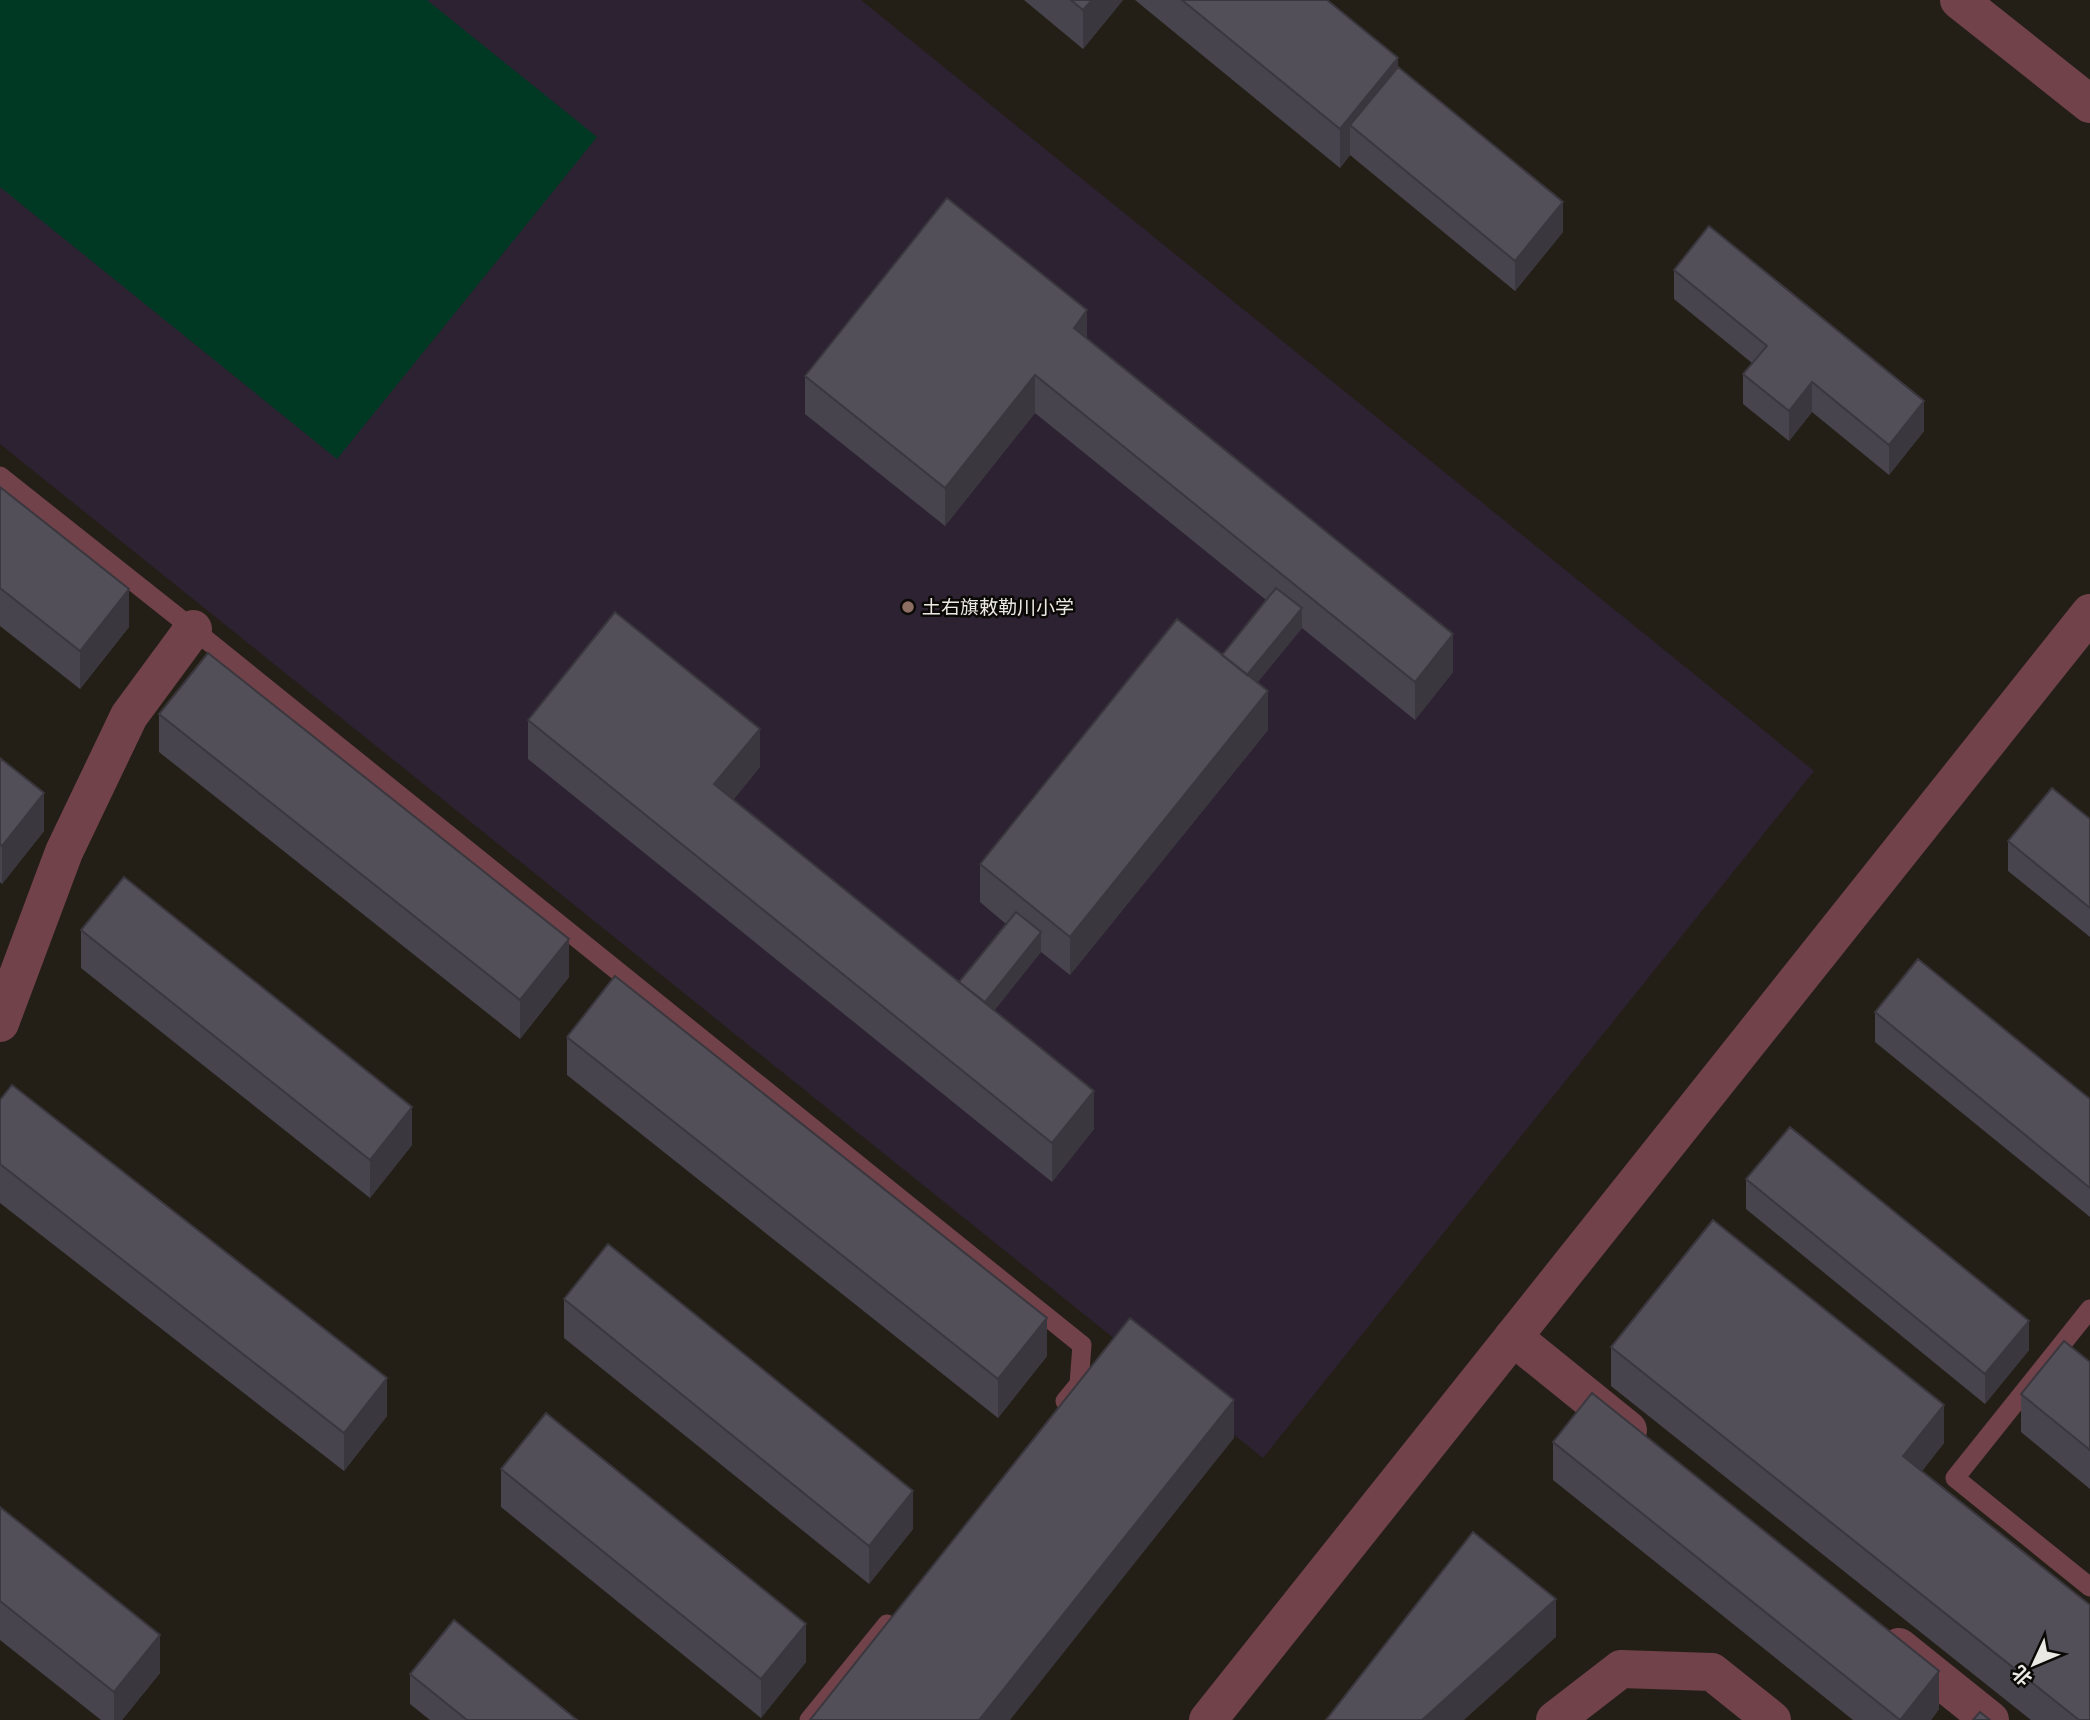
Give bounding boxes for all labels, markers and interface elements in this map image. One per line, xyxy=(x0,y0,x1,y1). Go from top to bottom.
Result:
place label: 土右旗敕勒川小学 xyxy=(922,596,1074,618)
marker: 土右旗敕勒川小学 xyxy=(900,599,916,615)
north arrow xyxy=(1999,1629,2069,1699)
text: 北 xyxy=(2007,1661,2036,1690)

